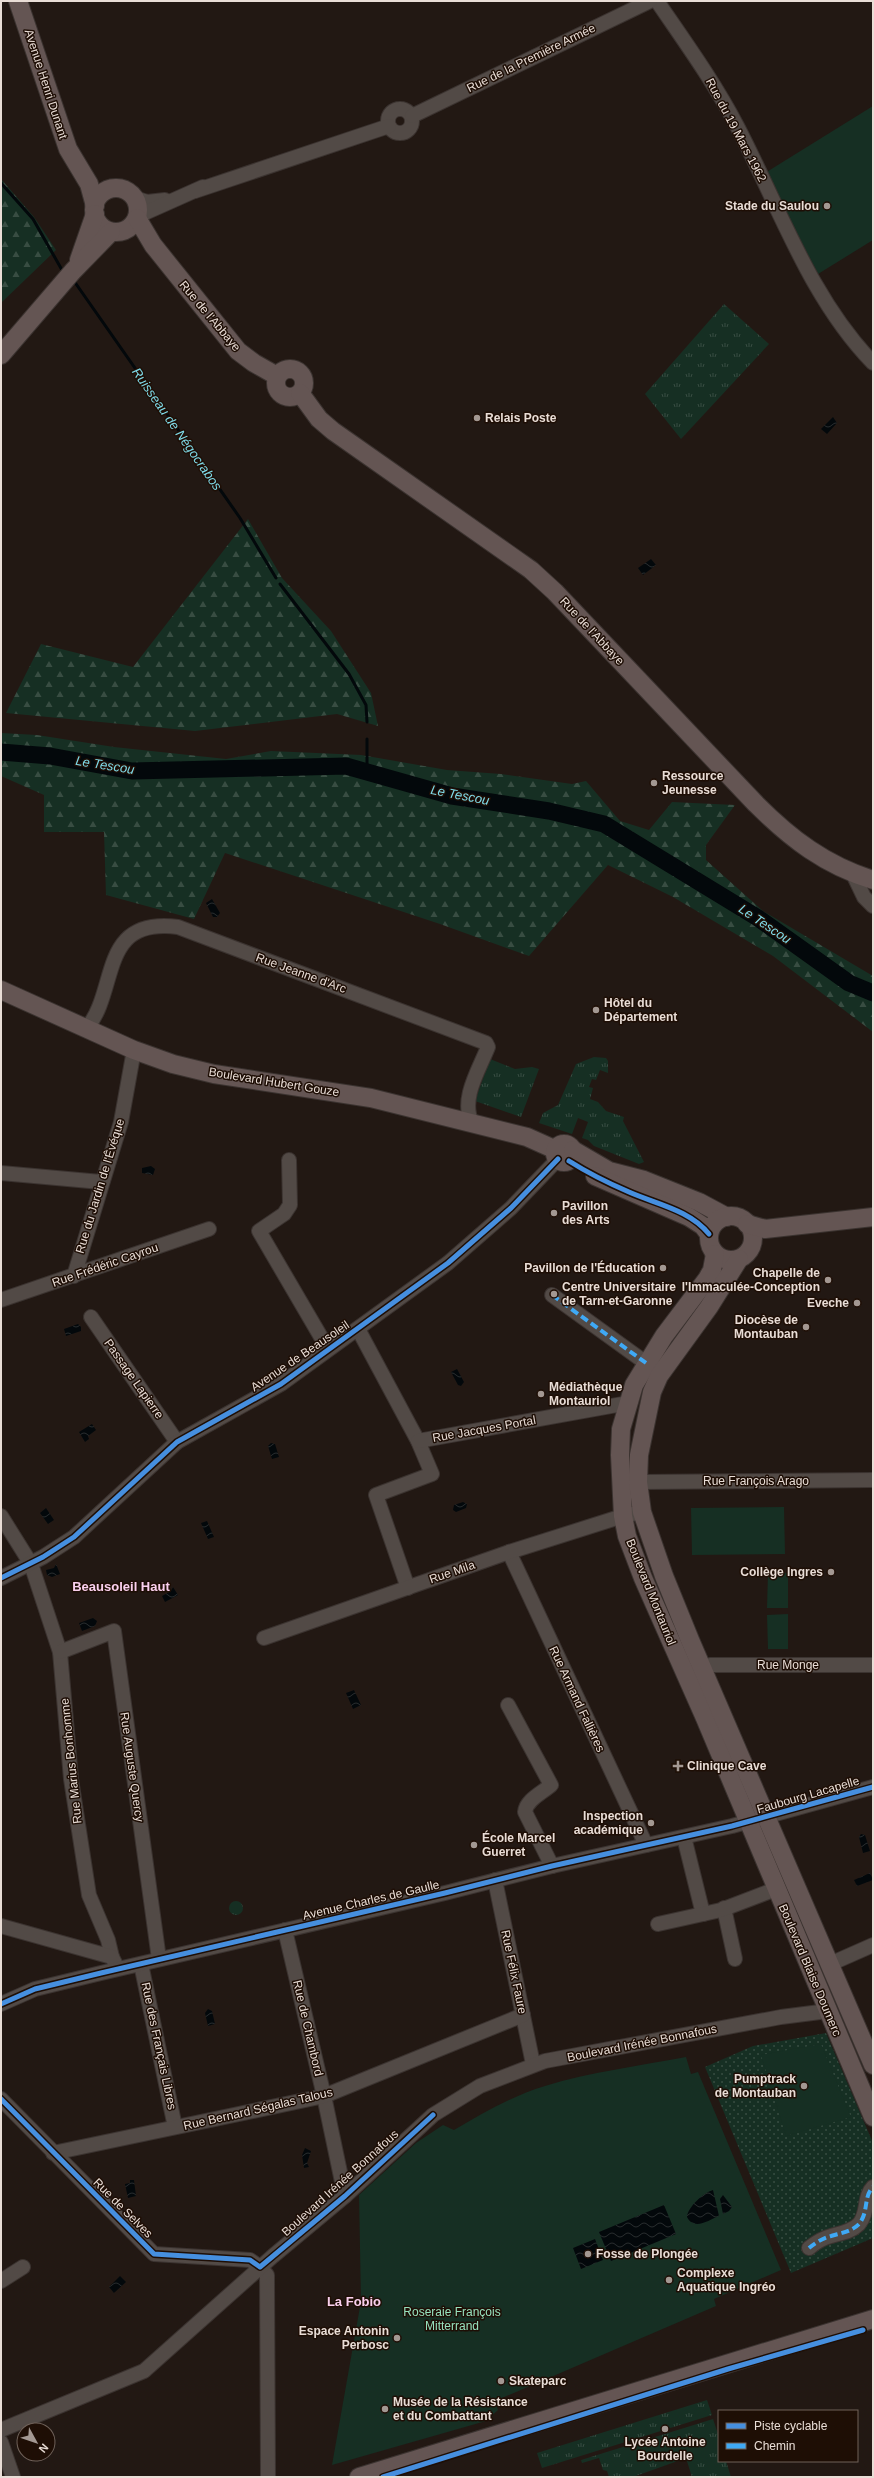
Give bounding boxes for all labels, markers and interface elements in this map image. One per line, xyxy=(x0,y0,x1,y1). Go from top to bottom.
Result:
street label: Rue de la Première Armée xyxy=(464,21,598,95)
street label: Avenue Henri Dunant xyxy=(22,27,71,141)
street label: Rue du 19 Mars 1962 xyxy=(703,76,769,185)
place label: Stade du Saulou xyxy=(725,199,819,213)
marker: Stade du Saulou xyxy=(822,201,832,211)
street label: Rue de l'Abbaye xyxy=(176,278,244,354)
water label: Ruisseau de Négocrabos xyxy=(129,365,225,493)
place label: Relais Poste xyxy=(485,411,557,425)
marker: Relais Poste xyxy=(472,413,482,423)
street label: Rue de l'Abbaye xyxy=(557,594,627,668)
water label: Le Tescou xyxy=(74,753,136,777)
place label: Ressource Jeunesse xyxy=(662,769,724,797)
marker: Ressource Jeunesse xyxy=(649,778,659,788)
water label: Le Tescou xyxy=(429,782,491,808)
water label: Le Tescou xyxy=(736,901,794,947)
street label: Rue Jeanne d'Arc xyxy=(254,950,348,996)
place label: Hôtel du Département xyxy=(604,996,677,1024)
marker: Hôtel du Département xyxy=(591,1005,601,1015)
street label: Boulevard Hubert Gouze xyxy=(208,1065,341,1099)
street label: Rue du Jardin de l'Êvéque xyxy=(72,1116,127,1255)
place label: Pavillon des Arts xyxy=(562,1199,610,1227)
marker: Pavillon des Arts xyxy=(549,1208,559,1218)
street label: Rue Frédéric Cayrou xyxy=(50,1240,160,1290)
place label: Pavillon de l'Éducation xyxy=(524,1260,655,1275)
marker: Pavillon de l'Éducation xyxy=(658,1263,668,1273)
place label: Chapelle de l'Immaculée-Conception xyxy=(682,1266,820,1294)
marker: Chapelle de l'Immaculée-Conception xyxy=(823,1275,833,1285)
place label: Centre Universitaire de Tarn-et-Garonne xyxy=(562,1280,676,1308)
marker: Centre Universitaire de Tarn-et-Garonne xyxy=(549,1289,559,1299)
place label: Eveche xyxy=(807,1296,849,1310)
marker: Eveche xyxy=(852,1298,862,1308)
place label: Diocèse de Montauban xyxy=(734,1313,798,1341)
street label: Avenue de Beausoleil xyxy=(248,1318,352,1394)
marker: Diocèse de Montauban xyxy=(801,1322,811,1332)
street label: Passage Lapierre xyxy=(101,1336,167,1422)
place label: Médiathèque Montauriol xyxy=(549,1380,623,1408)
marker: Médiathèque Montauriol xyxy=(536,1389,546,1399)
street label: Rue Jacques Portal xyxy=(431,1413,537,1445)
street label: Rue François Arago xyxy=(703,1474,809,1488)
street label: Boulevard Montauriol xyxy=(623,1537,679,1647)
street label: Rue Mila xyxy=(427,1558,477,1586)
place label: Collège Ingres xyxy=(740,1565,823,1579)
marker: Collège Ingres xyxy=(826,1567,836,1577)
district label: Beausoleil Haut xyxy=(72,1579,170,1594)
street label: Rue Armand Fallières xyxy=(546,1644,608,1754)
street label: Rue Monge xyxy=(757,1658,819,1672)
street label: Rue Marius Bonhomme xyxy=(57,1697,85,1824)
street label: Rue Auguste Quercy xyxy=(117,1711,147,1823)
place label: Clinique Cave xyxy=(687,1759,767,1773)
marker: Clinique Cave xyxy=(672,1760,684,1772)
street label: Faubourg Lacapelle xyxy=(755,1774,861,1816)
place label: Inspection académique xyxy=(574,1809,643,1837)
marker: Inspection académique xyxy=(646,1818,656,1828)
place label: École Marcel Guerret xyxy=(482,1830,555,1859)
marker: École Marcel Guerret xyxy=(469,1840,479,1850)
street label: Avenue Charles de Gaulle xyxy=(301,1877,441,1923)
street label: Boulevard Blaise Doumerc xyxy=(776,1902,844,2038)
street label: Rue Félix Faure xyxy=(498,1929,530,2016)
street label: Rue de Chambord xyxy=(290,1979,326,2077)
street label: Rue des Français Libres xyxy=(139,1981,179,2111)
street label: Boulevard Irénée Bonnafous xyxy=(566,2022,718,2064)
place label: Pumptrack de Montauban xyxy=(715,2072,796,2100)
marker: Pumptrack de Montauban xyxy=(799,2081,809,2091)
street label: Rue Bernard Ségalas Talous xyxy=(182,2085,334,2133)
street label: Boulevard Irénée Bonnafous xyxy=(279,2127,401,2239)
street label: Rue de Selves xyxy=(90,2175,156,2241)
place label: Fosse de Plongée xyxy=(596,2247,698,2261)
marker: Fosse de Plongée xyxy=(583,2249,593,2259)
place label: Complexe Aquatique Ingréo xyxy=(677,2266,776,2294)
marker: Complexe Aquatique Ingréo xyxy=(664,2275,674,2285)
district label: La Fobio xyxy=(327,2294,381,2309)
park label: Roseraie François Mitterrand xyxy=(403,2305,501,2333)
place label: Espace Antonin Perbosc xyxy=(299,2324,389,2352)
marker: Espace Antonin Perbosc xyxy=(392,2333,402,2343)
place label: Skateparc xyxy=(509,2374,567,2388)
marker: Skateparc xyxy=(496,2376,506,2386)
place label: Musée de la Résistance et du Combattant xyxy=(393,2395,528,2423)
marker: Musée de la Résistance et du Combattant xyxy=(380,2404,390,2414)
legend xyxy=(718,2410,858,2462)
text: Piste cyclable xyxy=(754,2419,828,2433)
north arrow xyxy=(16,2422,56,2462)
marker: Lycée Antoine Bourdelle xyxy=(660,2424,670,2434)
place label: Lycée Antoine Bourdelle xyxy=(624,2435,706,2463)
text: Chemin xyxy=(754,2439,795,2453)
text: N xyxy=(36,2442,51,2455)

